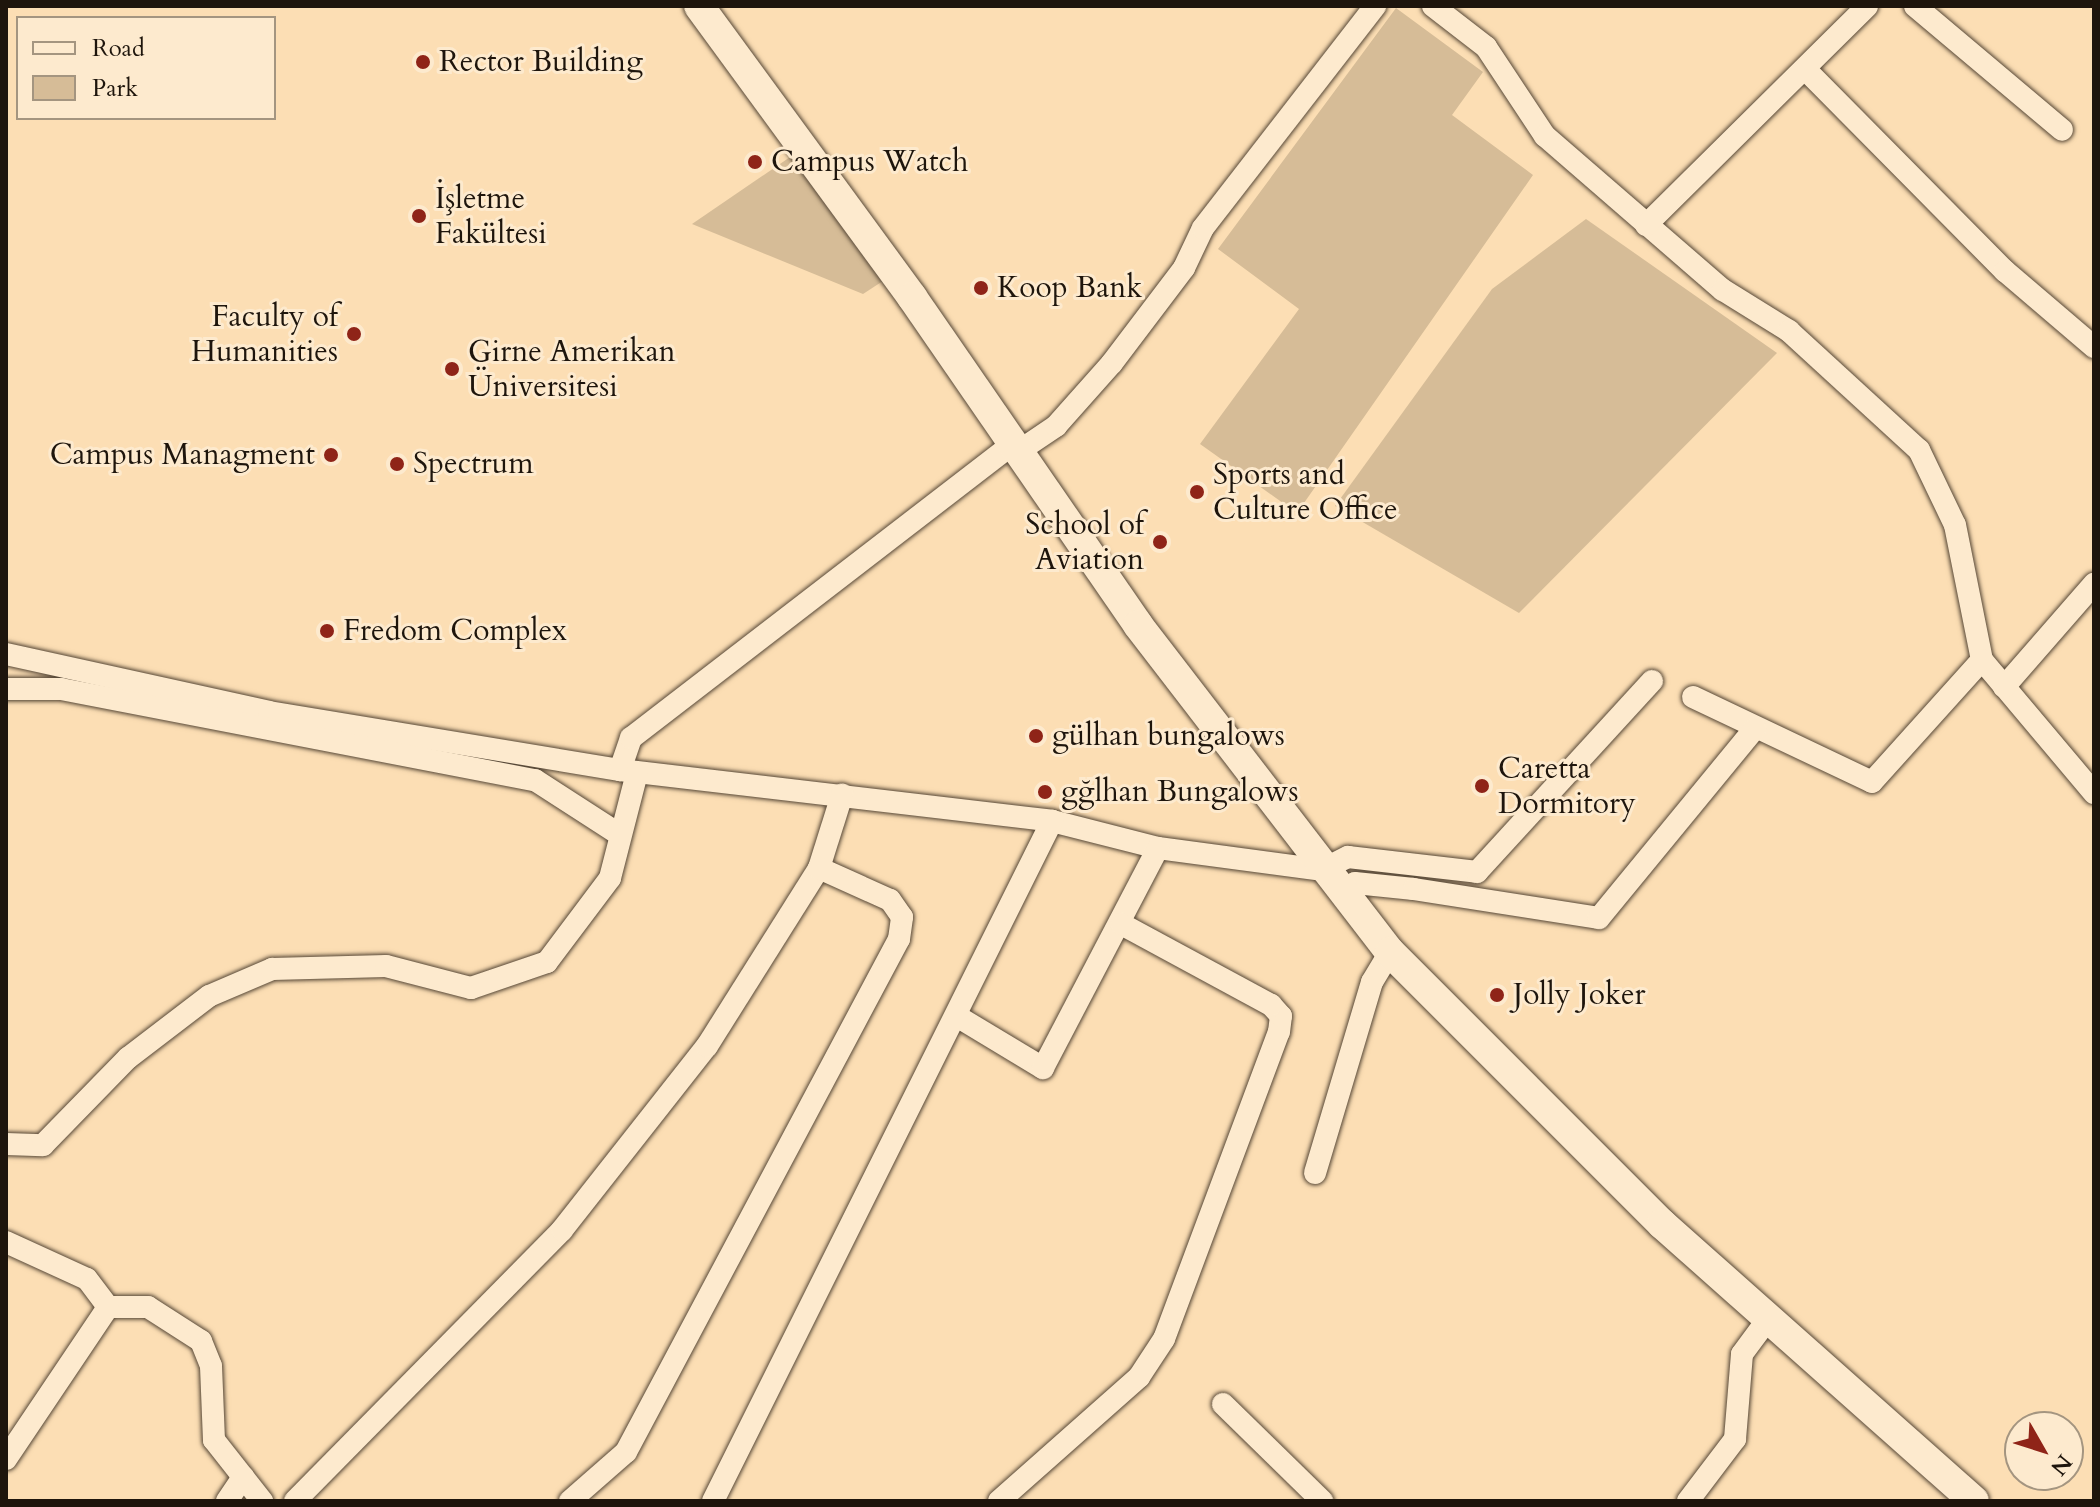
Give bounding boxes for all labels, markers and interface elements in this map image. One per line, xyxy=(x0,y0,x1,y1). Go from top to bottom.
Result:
legend xyxy=(16,16,276,120)
text: Road xyxy=(92,32,145,65)
place label: Rector Building xyxy=(439,44,643,80)
marker: Rector Building xyxy=(414,53,432,71)
text: Park xyxy=(92,72,138,105)
place label: Campus Watch xyxy=(771,144,969,180)
marker: Campus Watch xyxy=(746,153,764,171)
place label: İşletme Fakültesi xyxy=(435,181,547,252)
marker: İşletme Fakültesi xyxy=(410,207,428,225)
place label: Koop Bank xyxy=(997,270,1142,306)
marker: Koop Bank xyxy=(972,279,990,297)
place label: Faculty of Humanities xyxy=(191,299,338,370)
marker: Faculty of Humanities xyxy=(345,325,363,343)
place label: Girne Amerikan Üniversitesi xyxy=(468,334,676,404)
marker: Girne Amerikan Üniversitesi xyxy=(443,360,461,378)
place label: Campus Managment xyxy=(50,437,315,473)
marker: Campus Managment xyxy=(322,446,340,464)
place label: Spectrum xyxy=(413,446,534,482)
marker: Spectrum xyxy=(388,455,406,473)
place label: Sports and Culture Office xyxy=(1213,457,1398,528)
marker: Sports and Culture Office xyxy=(1188,483,1206,501)
place label: School of Aviation xyxy=(1025,507,1144,578)
marker: School of Aviation xyxy=(1151,533,1169,551)
place label: Fredom Complex xyxy=(343,613,567,649)
marker: Fredom Complex xyxy=(318,622,336,640)
place label: gülhan bungalows xyxy=(1052,718,1285,754)
marker: gülhan bungalows xyxy=(1027,727,1045,745)
place label: Caretta Dormitory xyxy=(1498,751,1636,822)
place label: gğlhan Bungalows xyxy=(1061,774,1298,810)
marker: Caretta Dormitory xyxy=(1473,777,1491,795)
marker: gğlhan Bungalows xyxy=(1036,783,1054,801)
place label: Jolly Joker xyxy=(1513,977,1646,1013)
marker: Jolly Joker xyxy=(1488,986,1506,1004)
north arrow xyxy=(2004,1411,2084,1491)
text: N xyxy=(2043,1448,2079,1482)

